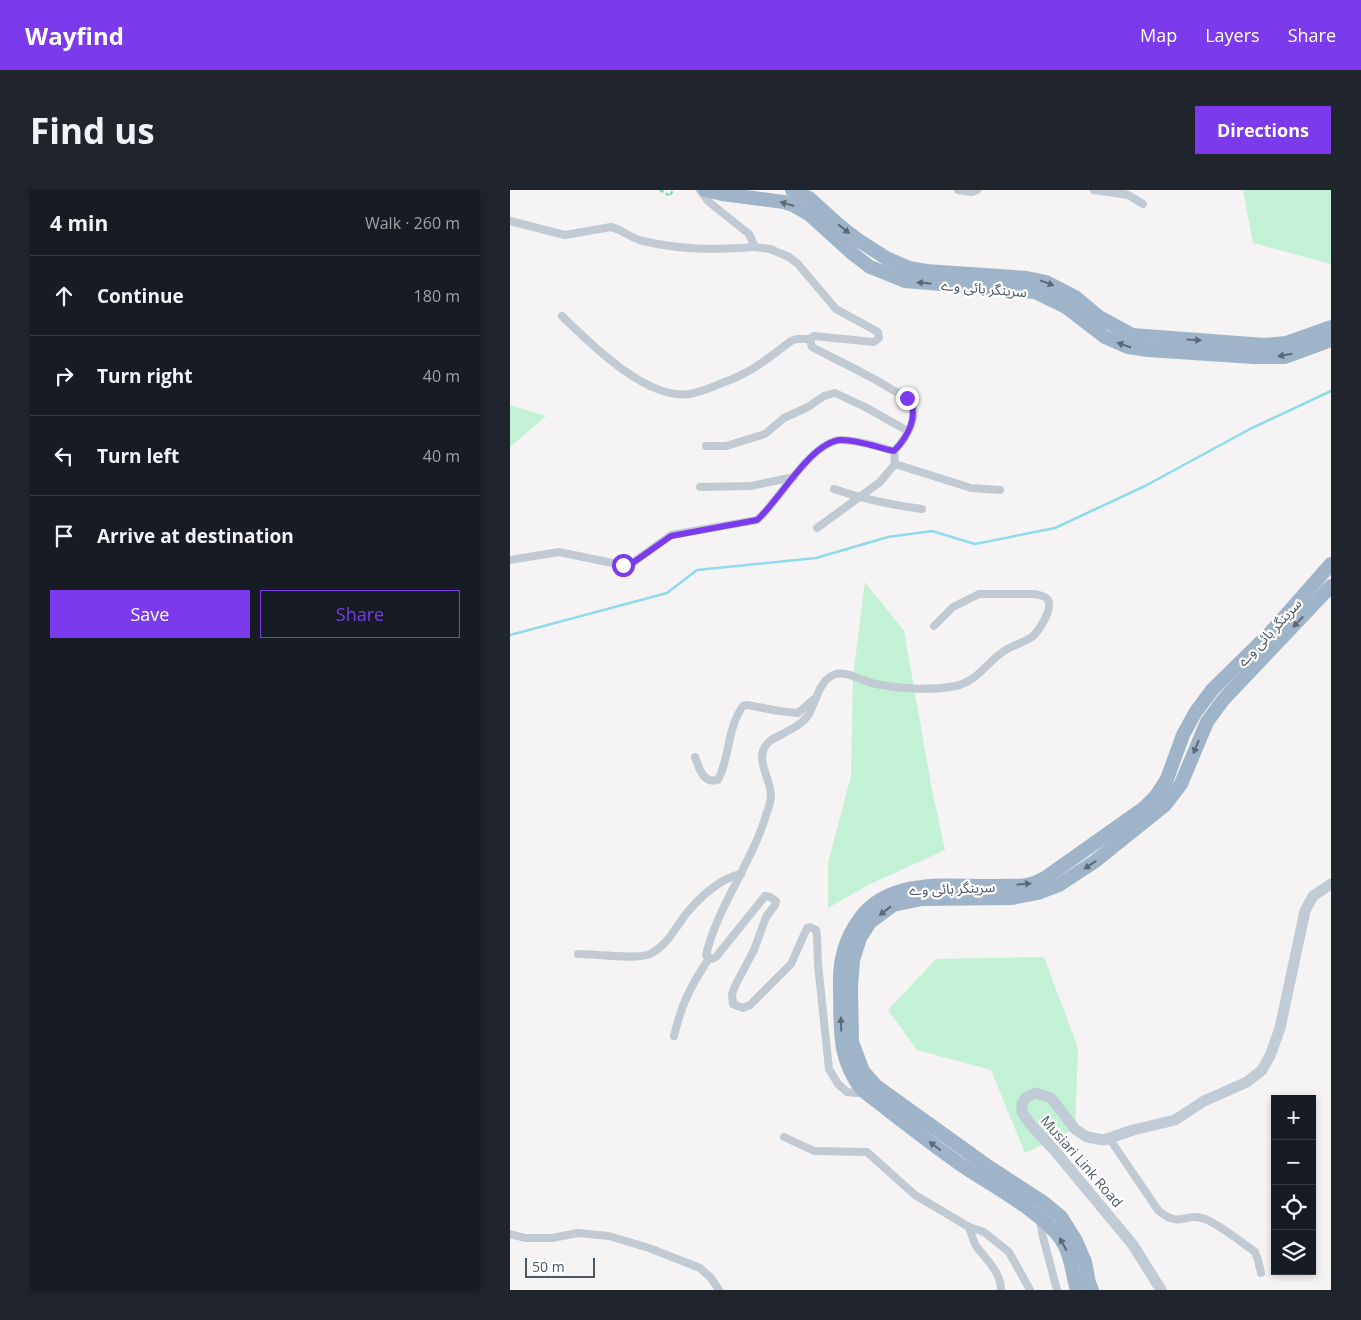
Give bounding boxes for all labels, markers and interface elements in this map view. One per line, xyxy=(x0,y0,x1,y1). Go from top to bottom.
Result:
text: Wayfind xyxy=(25,19,124,52)
text: Map xyxy=(1140,23,1177,47)
text: Layers xyxy=(1205,23,1260,47)
text: Share xyxy=(1288,23,1336,47)
button: Directions xyxy=(1195,106,1331,154)
text: Find us xyxy=(30,107,155,154)
one-way arrow xyxy=(780,200,795,208)
text: 4 min xyxy=(50,209,108,237)
text: Walk · 260 m xyxy=(365,212,460,234)
one-way arrow xyxy=(838,224,851,235)
street label: سرینگر ہائی وے xyxy=(940,275,1028,301)
one-way arrow xyxy=(916,279,932,287)
one-way arrow xyxy=(1040,279,1055,287)
icon: ahead xyxy=(50,282,78,310)
text: Continue xyxy=(97,283,184,309)
text: 180 m xyxy=(414,285,460,307)
one-way arrow xyxy=(1187,336,1203,344)
one-way arrow xyxy=(1116,341,1131,349)
one-way arrow xyxy=(1277,352,1293,360)
icon: right xyxy=(50,362,78,390)
text: Turn right xyxy=(97,363,192,389)
text: 40 m xyxy=(423,365,460,387)
route end xyxy=(896,387,919,410)
icon: left xyxy=(50,442,78,470)
text: Turn left xyxy=(97,443,179,469)
text: 40 m xyxy=(423,445,460,467)
icon: arrive xyxy=(50,522,78,550)
text: Arrive at destination xyxy=(97,523,294,549)
route start xyxy=(612,554,635,577)
button: Save xyxy=(50,590,250,638)
button: Share xyxy=(260,590,460,638)
street label: سرینگر ہائی وے xyxy=(1233,594,1305,670)
one-way arrow xyxy=(1292,616,1304,628)
one-way arrow xyxy=(1192,740,1200,755)
one-way arrow xyxy=(1083,860,1097,870)
street label: سرینگر ہائی وے xyxy=(909,877,996,899)
one-way arrow xyxy=(1016,880,1032,888)
one-way arrow xyxy=(879,905,892,916)
one-way arrow xyxy=(836,1016,844,1032)
map controls xyxy=(1271,1095,1316,1275)
button: + xyxy=(1271,1095,1316,1140)
street label: Musiari Link Road xyxy=(1037,1111,1127,1211)
one-way arrow xyxy=(929,1140,942,1151)
button: − xyxy=(1271,1140,1316,1185)
button: locate xyxy=(1271,1185,1316,1230)
button: layers xyxy=(1271,1230,1316,1275)
one-way arrow xyxy=(1059,1236,1067,1251)
scale bar xyxy=(525,1255,595,1278)
text: 50 m xyxy=(532,1257,565,1276)

